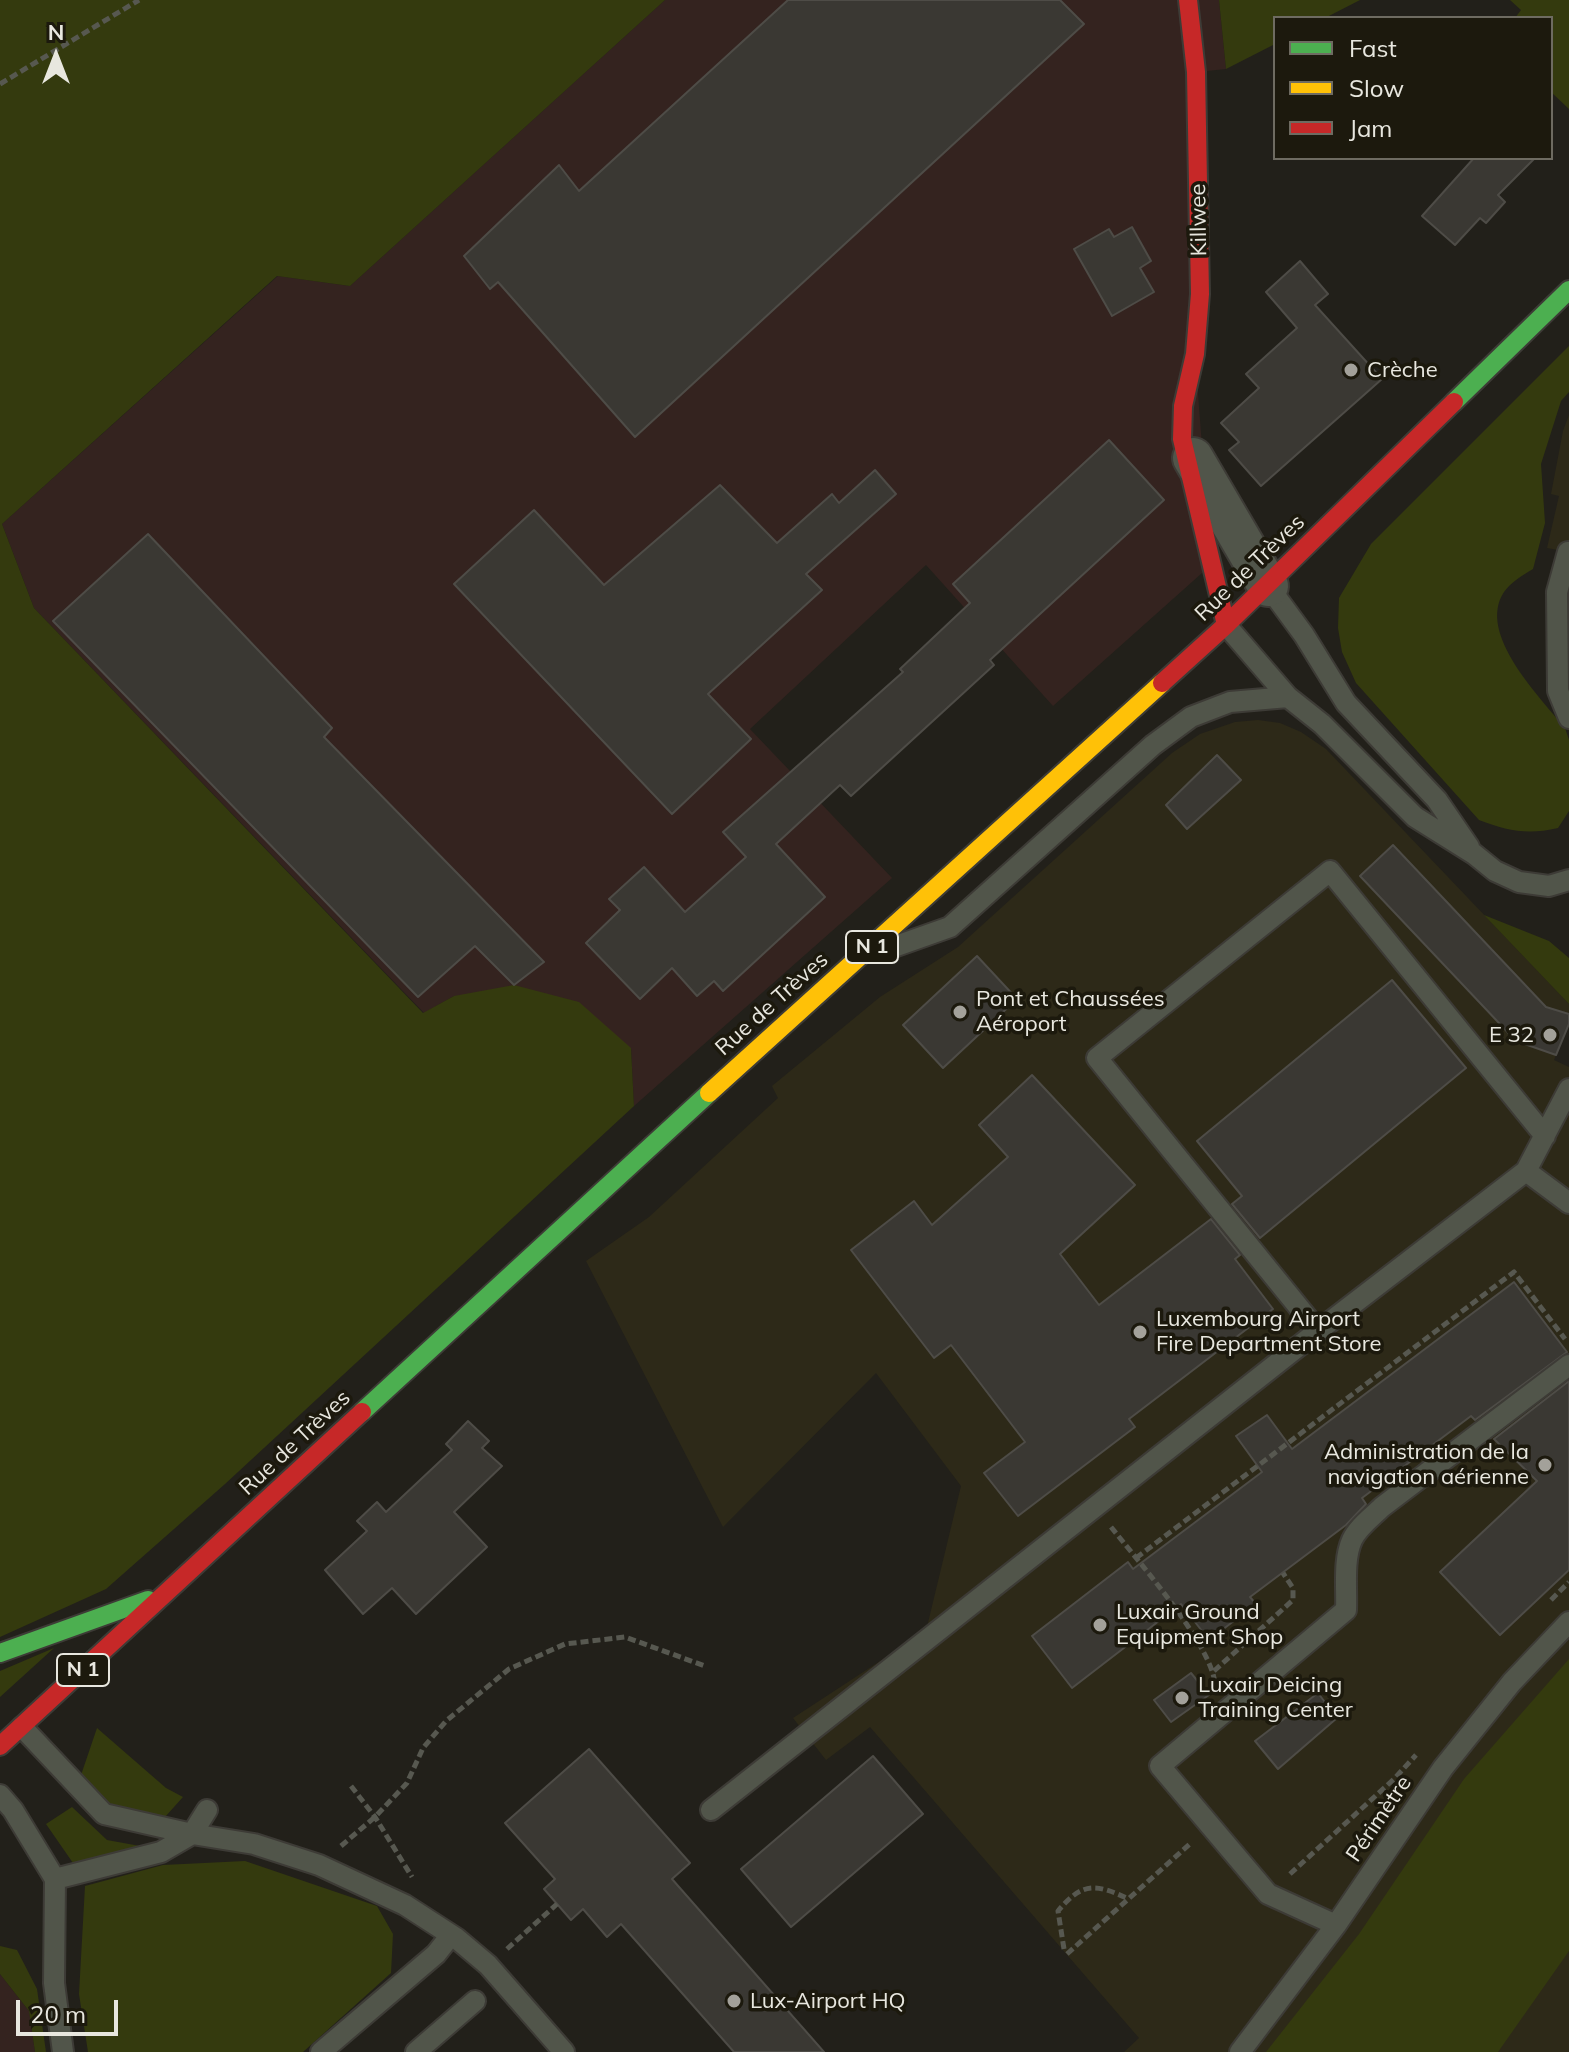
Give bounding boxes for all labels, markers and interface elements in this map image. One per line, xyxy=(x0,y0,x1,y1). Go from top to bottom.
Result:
north arrow xyxy=(16,16,96,96)
legend xyxy=(1273,16,1553,160)
text: N xyxy=(48,18,64,46)
text: Fast xyxy=(1349,33,1397,63)
text: Slow xyxy=(1349,73,1404,103)
text: Jam xyxy=(1349,113,1392,143)
street label: Killwee xyxy=(1185,184,1213,256)
place label: Crèche xyxy=(1367,357,1438,383)
marker: Crèche xyxy=(1342,361,1360,379)
street label: Rue de Trèves xyxy=(1190,509,1310,627)
road number: N 1 xyxy=(846,931,898,963)
street label: Rue de Trèves xyxy=(710,947,834,1061)
place label: Pont et Chaussées Aéroport xyxy=(976,986,1165,1038)
marker: Pont et Chaussées Aéroport xyxy=(951,1003,969,1021)
place label: E 32 xyxy=(1489,1022,1534,1048)
marker: E 32 xyxy=(1541,1026,1559,1044)
place label: Luxembourg Airport Fire Department Store xyxy=(1156,1306,1381,1358)
marker: Luxembourg Airport Fire Department Store xyxy=(1131,1323,1149,1341)
street label: Rue de Trèves xyxy=(234,1385,356,1501)
place label: Administration de la navigation aérienne xyxy=(1324,1439,1529,1490)
marker: Administration de la navigation aérienne xyxy=(1536,1456,1554,1474)
place label: Luxair Ground Equipment Shop xyxy=(1116,1599,1283,1650)
marker: Luxair Ground Equipment Shop xyxy=(1091,1616,1109,1634)
road number: N 1 xyxy=(57,1654,109,1686)
place label: Luxair Deicing Training Center xyxy=(1198,1672,1353,1724)
marker: Luxair Deicing Training Center xyxy=(1173,1689,1191,1707)
street label: Périmètre xyxy=(1341,1771,1417,1867)
scale bar xyxy=(20,1984,122,2034)
place label: Lux-Airport HQ xyxy=(750,1988,906,2014)
marker: Lux-Airport HQ xyxy=(725,1992,743,2010)
text: 20 m xyxy=(30,1999,86,2029)

